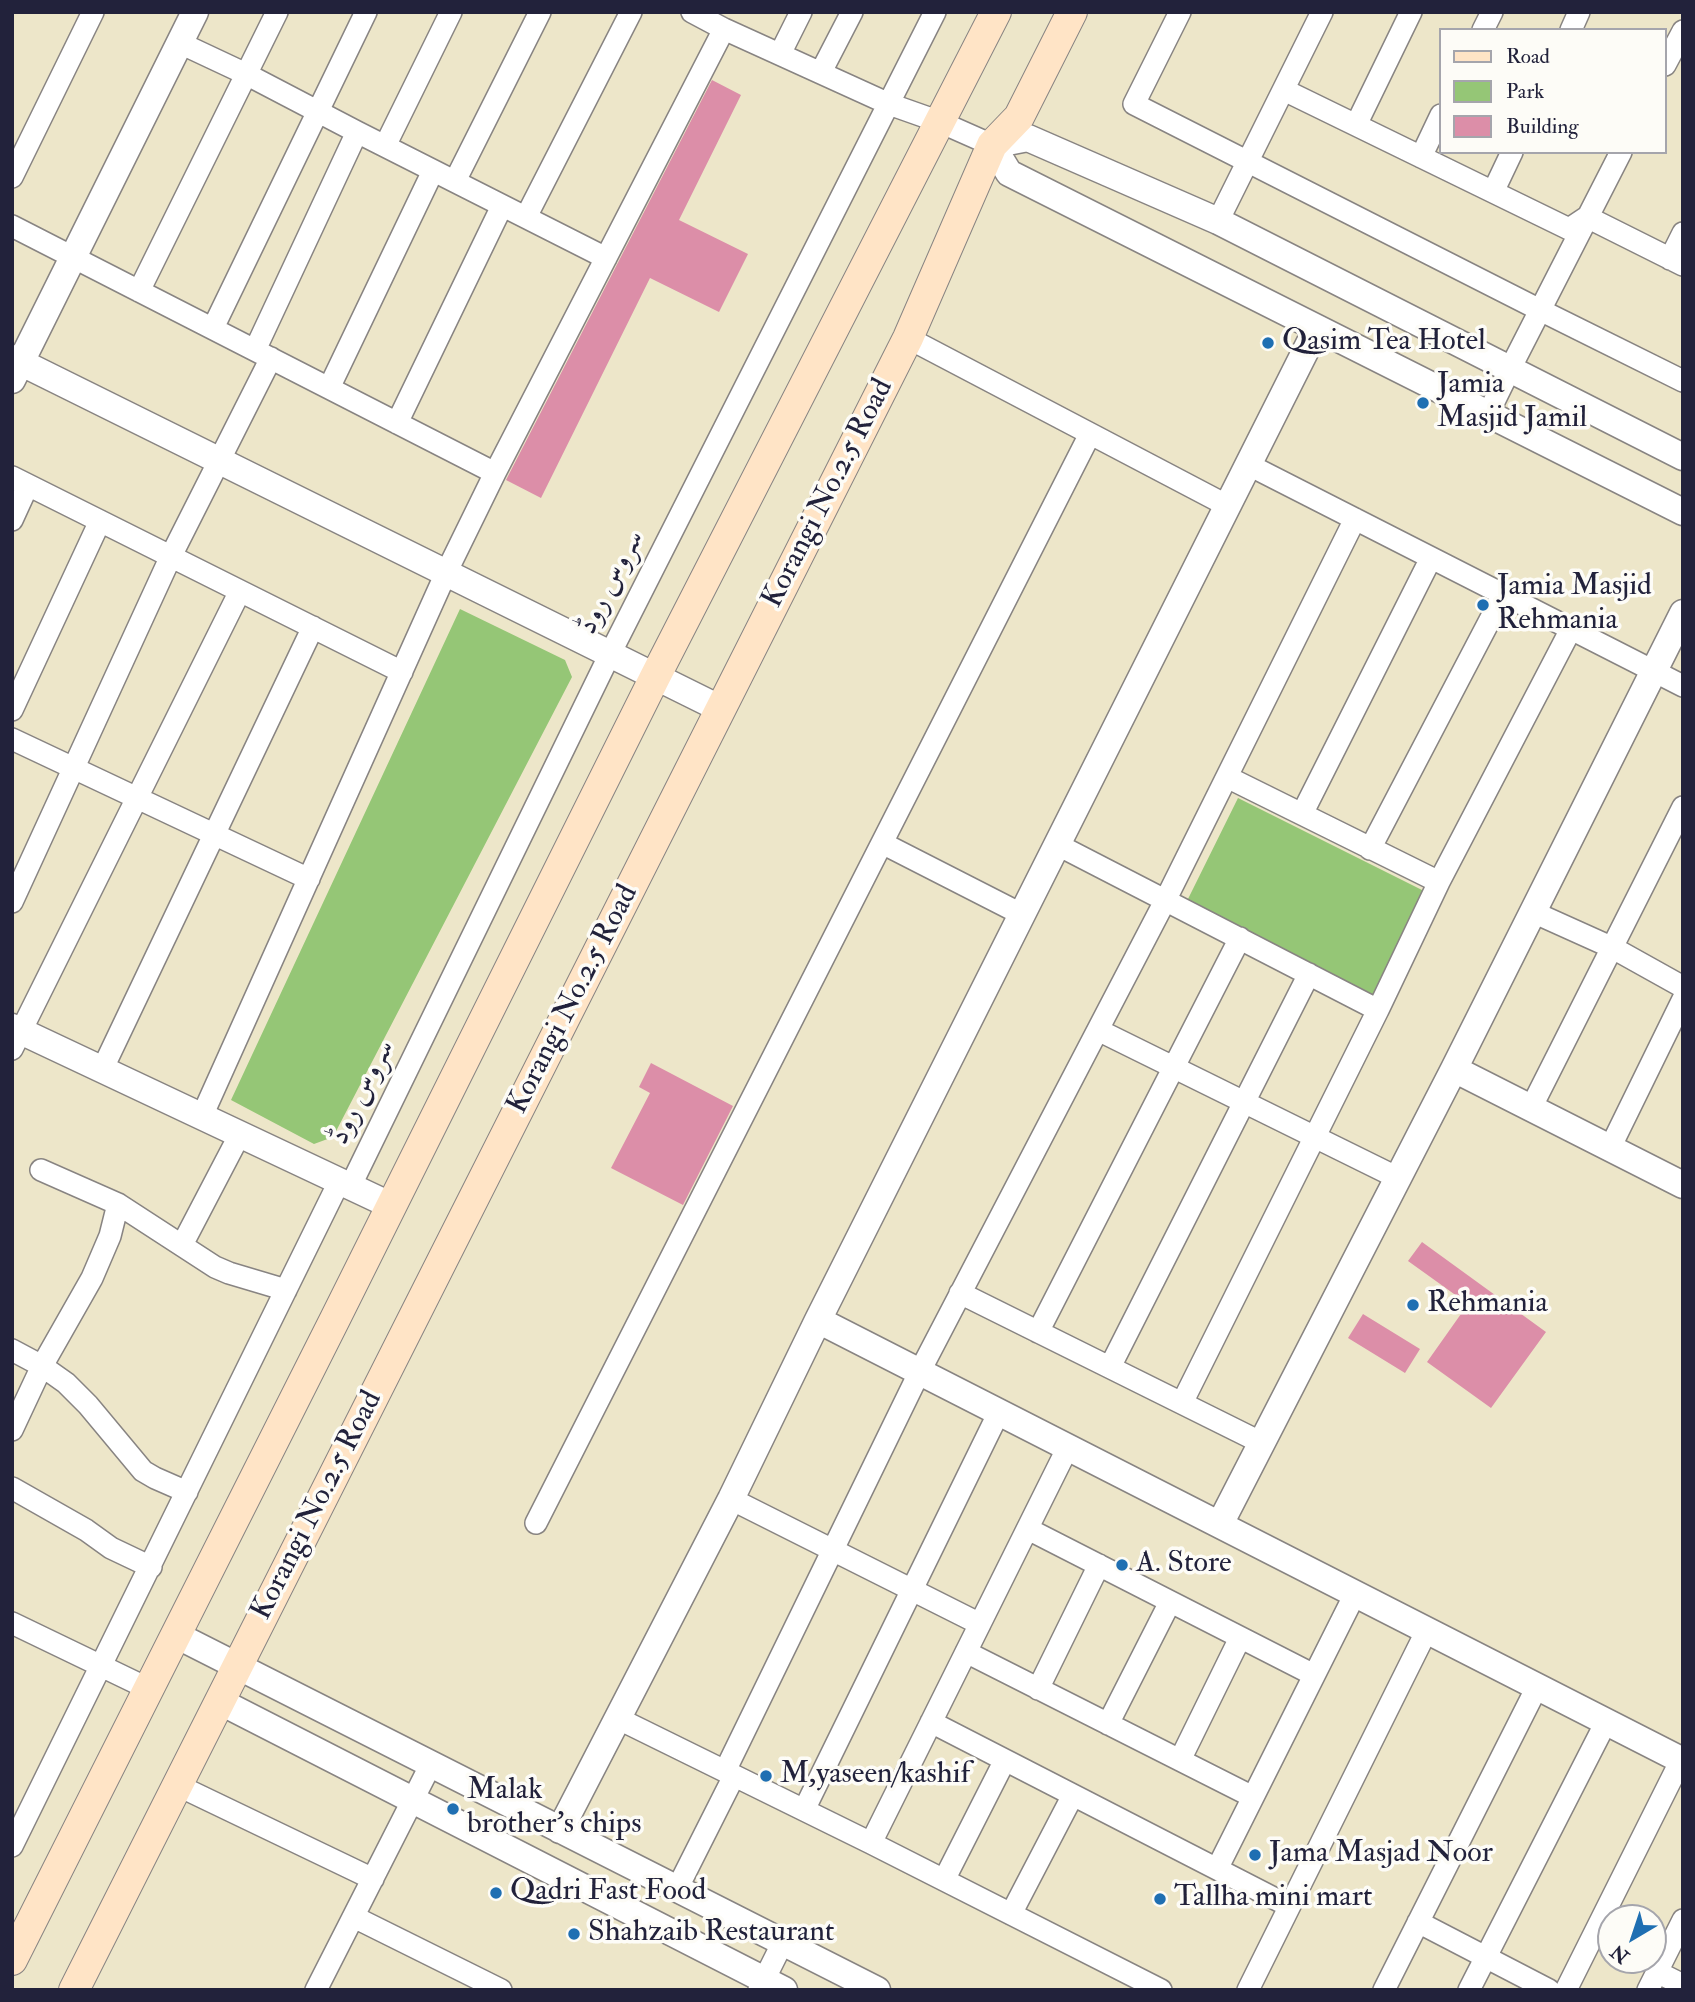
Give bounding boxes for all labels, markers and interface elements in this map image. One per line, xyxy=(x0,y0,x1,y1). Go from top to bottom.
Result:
legend xyxy=(1440,28,1667,154)
text: Road xyxy=(1506,43,1550,70)
text: Park xyxy=(1506,78,1544,105)
text: Building xyxy=(1506,113,1579,140)
place label: Qasim Tea Hotel xyxy=(1282,325,1486,361)
marker: Qasim Tea Hotel xyxy=(1260,335,1276,351)
place label: Jamia Masjid Jamil xyxy=(1437,368,1587,438)
street label: Korangi No.2.5 Road xyxy=(756,374,902,614)
marker: Jamia Masjid Jamil xyxy=(1415,395,1431,411)
street label: سروس روڈ xyxy=(570,525,654,641)
place label: Jamia Masjid Rehmania xyxy=(1497,570,1652,640)
marker: Jamia Masjid Rehmania xyxy=(1475,597,1491,613)
street label: Korangi No.2.5 Road xyxy=(501,880,647,1120)
street label: سروس روڈ xyxy=(322,1035,404,1151)
place label: Rehmania xyxy=(1427,1287,1548,1323)
marker: Rehmania xyxy=(1405,1297,1421,1313)
street label: Korangi No.2.5 Road xyxy=(245,1386,391,1626)
place label: A. Store xyxy=(1136,1547,1232,1583)
marker: A. Store xyxy=(1114,1557,1130,1573)
place label: M,yaseen/kashif xyxy=(780,1758,970,1794)
marker: M,yaseen/kashif xyxy=(758,1768,774,1784)
place label: Malak brother's chips xyxy=(467,1774,641,1844)
marker: Malak brother's chips xyxy=(445,1801,461,1817)
place label: Jama Masjad Noor xyxy=(1269,1837,1493,1873)
marker: Jama Masjad Noor xyxy=(1247,1847,1263,1863)
place label: Qadri Fast Food xyxy=(510,1875,706,1911)
place label: Tallha mini mart xyxy=(1174,1881,1373,1917)
marker: Qadri Fast Food xyxy=(488,1885,504,1901)
marker: Tallha mini mart xyxy=(1152,1891,1168,1907)
north arrow xyxy=(1597,1904,1667,1974)
place label: Shahzaib Restaurant xyxy=(588,1916,834,1952)
marker: Shahzaib Restaurant xyxy=(566,1926,582,1942)
text: N xyxy=(1606,1939,1634,1968)

